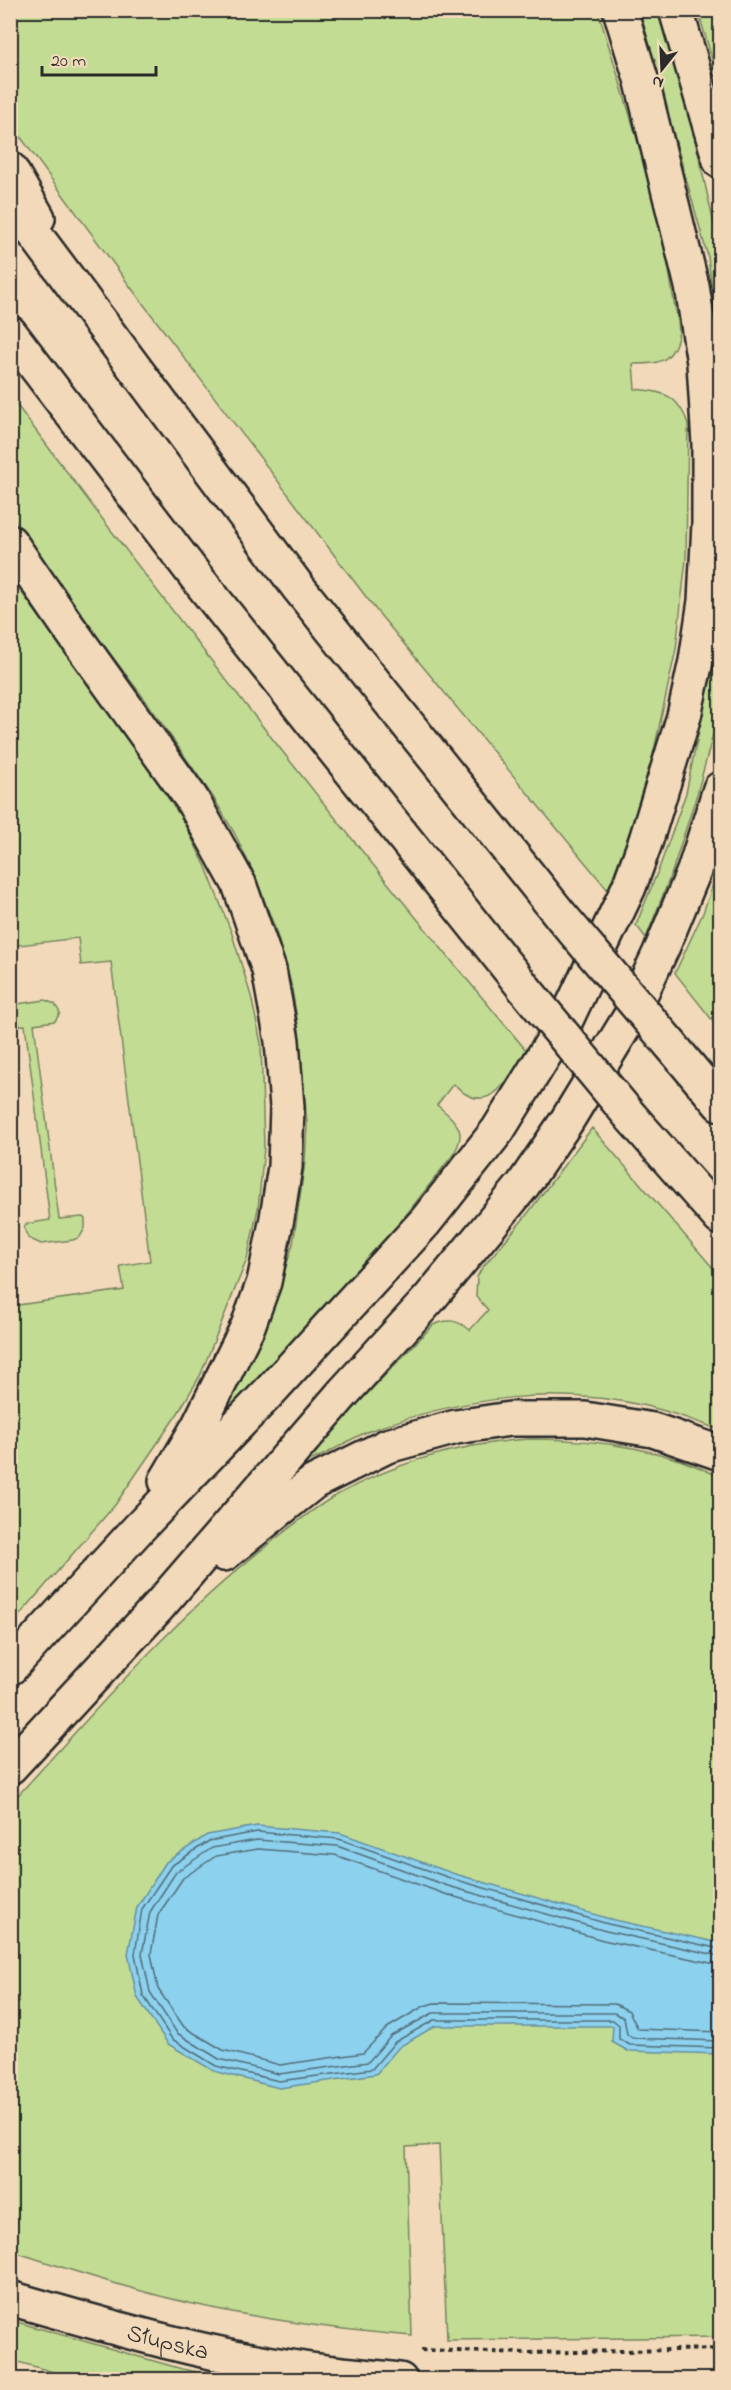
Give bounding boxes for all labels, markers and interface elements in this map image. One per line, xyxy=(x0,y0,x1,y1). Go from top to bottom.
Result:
scale bar xyxy=(42,39,156,77)
north arrow xyxy=(632,39,692,99)
text: 20 m xyxy=(51,49,86,75)
text: N xyxy=(649,68,667,94)
street label: Słupska xyxy=(123,2317,212,2371)

